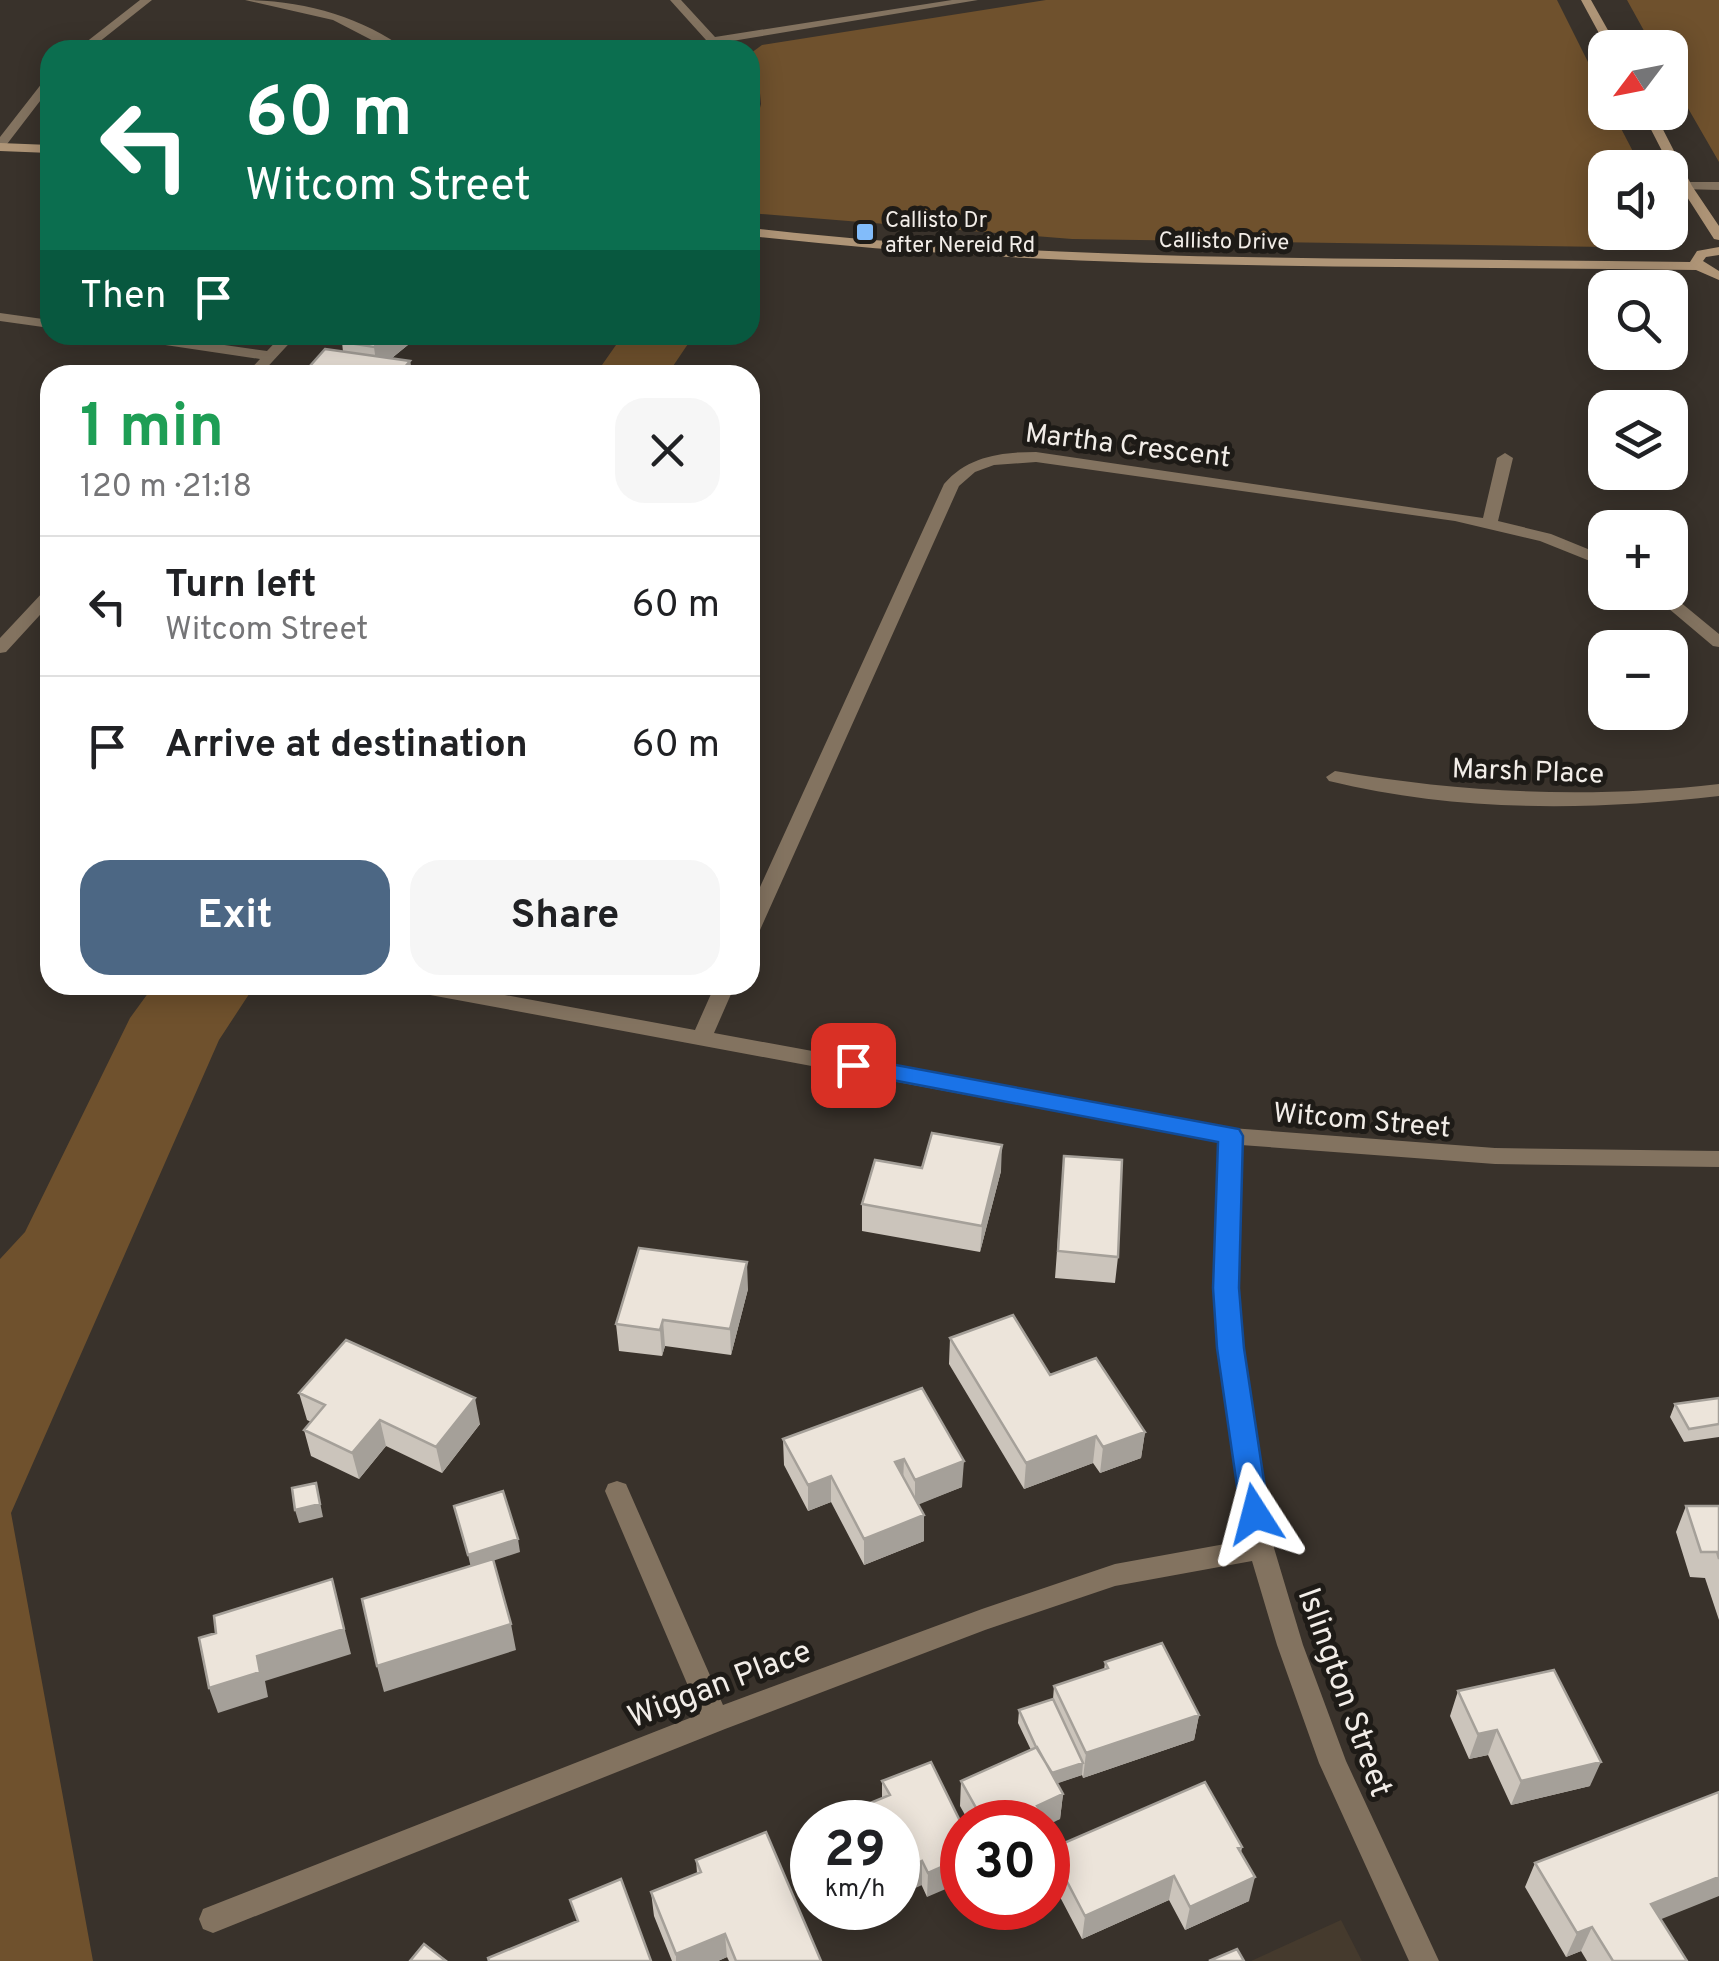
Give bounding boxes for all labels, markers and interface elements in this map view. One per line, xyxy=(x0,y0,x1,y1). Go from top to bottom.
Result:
north arrow xyxy=(1588,30,1688,130)
map controls xyxy=(1588,30,1688,730)
text: 60 m xyxy=(245,72,413,161)
icon: left xyxy=(80,80,210,210)
button: sound xyxy=(1588,150,1688,250)
text: Witcom Street xyxy=(245,159,531,216)
place label: Callisto Dr after Nereid Rd xyxy=(885,208,1035,260)
marker: Callisto Dr after Nereid Rd xyxy=(854,221,876,243)
street label: Callisto Drive xyxy=(1158,228,1290,257)
icon: arrive xyxy=(186,270,241,325)
button: search xyxy=(1588,270,1688,370)
text: Then xyxy=(80,273,166,322)
button: layers xyxy=(1588,390,1688,490)
text: 1 min xyxy=(80,392,224,468)
button: close xyxy=(615,398,720,503)
street label: Martha Crescent xyxy=(1023,417,1232,477)
text: 120 m · 21:18 xyxy=(80,468,252,508)
button: + xyxy=(1588,510,1688,610)
text: Turn left xyxy=(165,562,317,611)
icon: left xyxy=(80,579,135,634)
text: 60 m xyxy=(632,582,720,631)
text: Witcom Street xyxy=(165,611,368,651)
button: − xyxy=(1588,630,1688,730)
icon: arrive xyxy=(80,719,135,774)
text: Arrive at destination xyxy=(165,722,528,771)
text: 60 m xyxy=(632,722,720,771)
street label: Marsh Place xyxy=(1451,752,1605,794)
button: Exit xyxy=(80,860,390,975)
button: Share xyxy=(410,860,720,975)
pin xyxy=(811,1023,896,1108)
icon: arrive xyxy=(826,1038,881,1093)
street label: Witcom Street xyxy=(1271,1096,1452,1148)
position arrow xyxy=(1203,1462,1307,1566)
street label: Islington Street xyxy=(1287,1583,1400,1803)
street label: Wiggan Place xyxy=(623,1633,817,1739)
speed limit sign: 30 xyxy=(940,1800,1070,1930)
text: 29 xyxy=(824,1821,886,1884)
text: km/h xyxy=(825,1874,885,1906)

